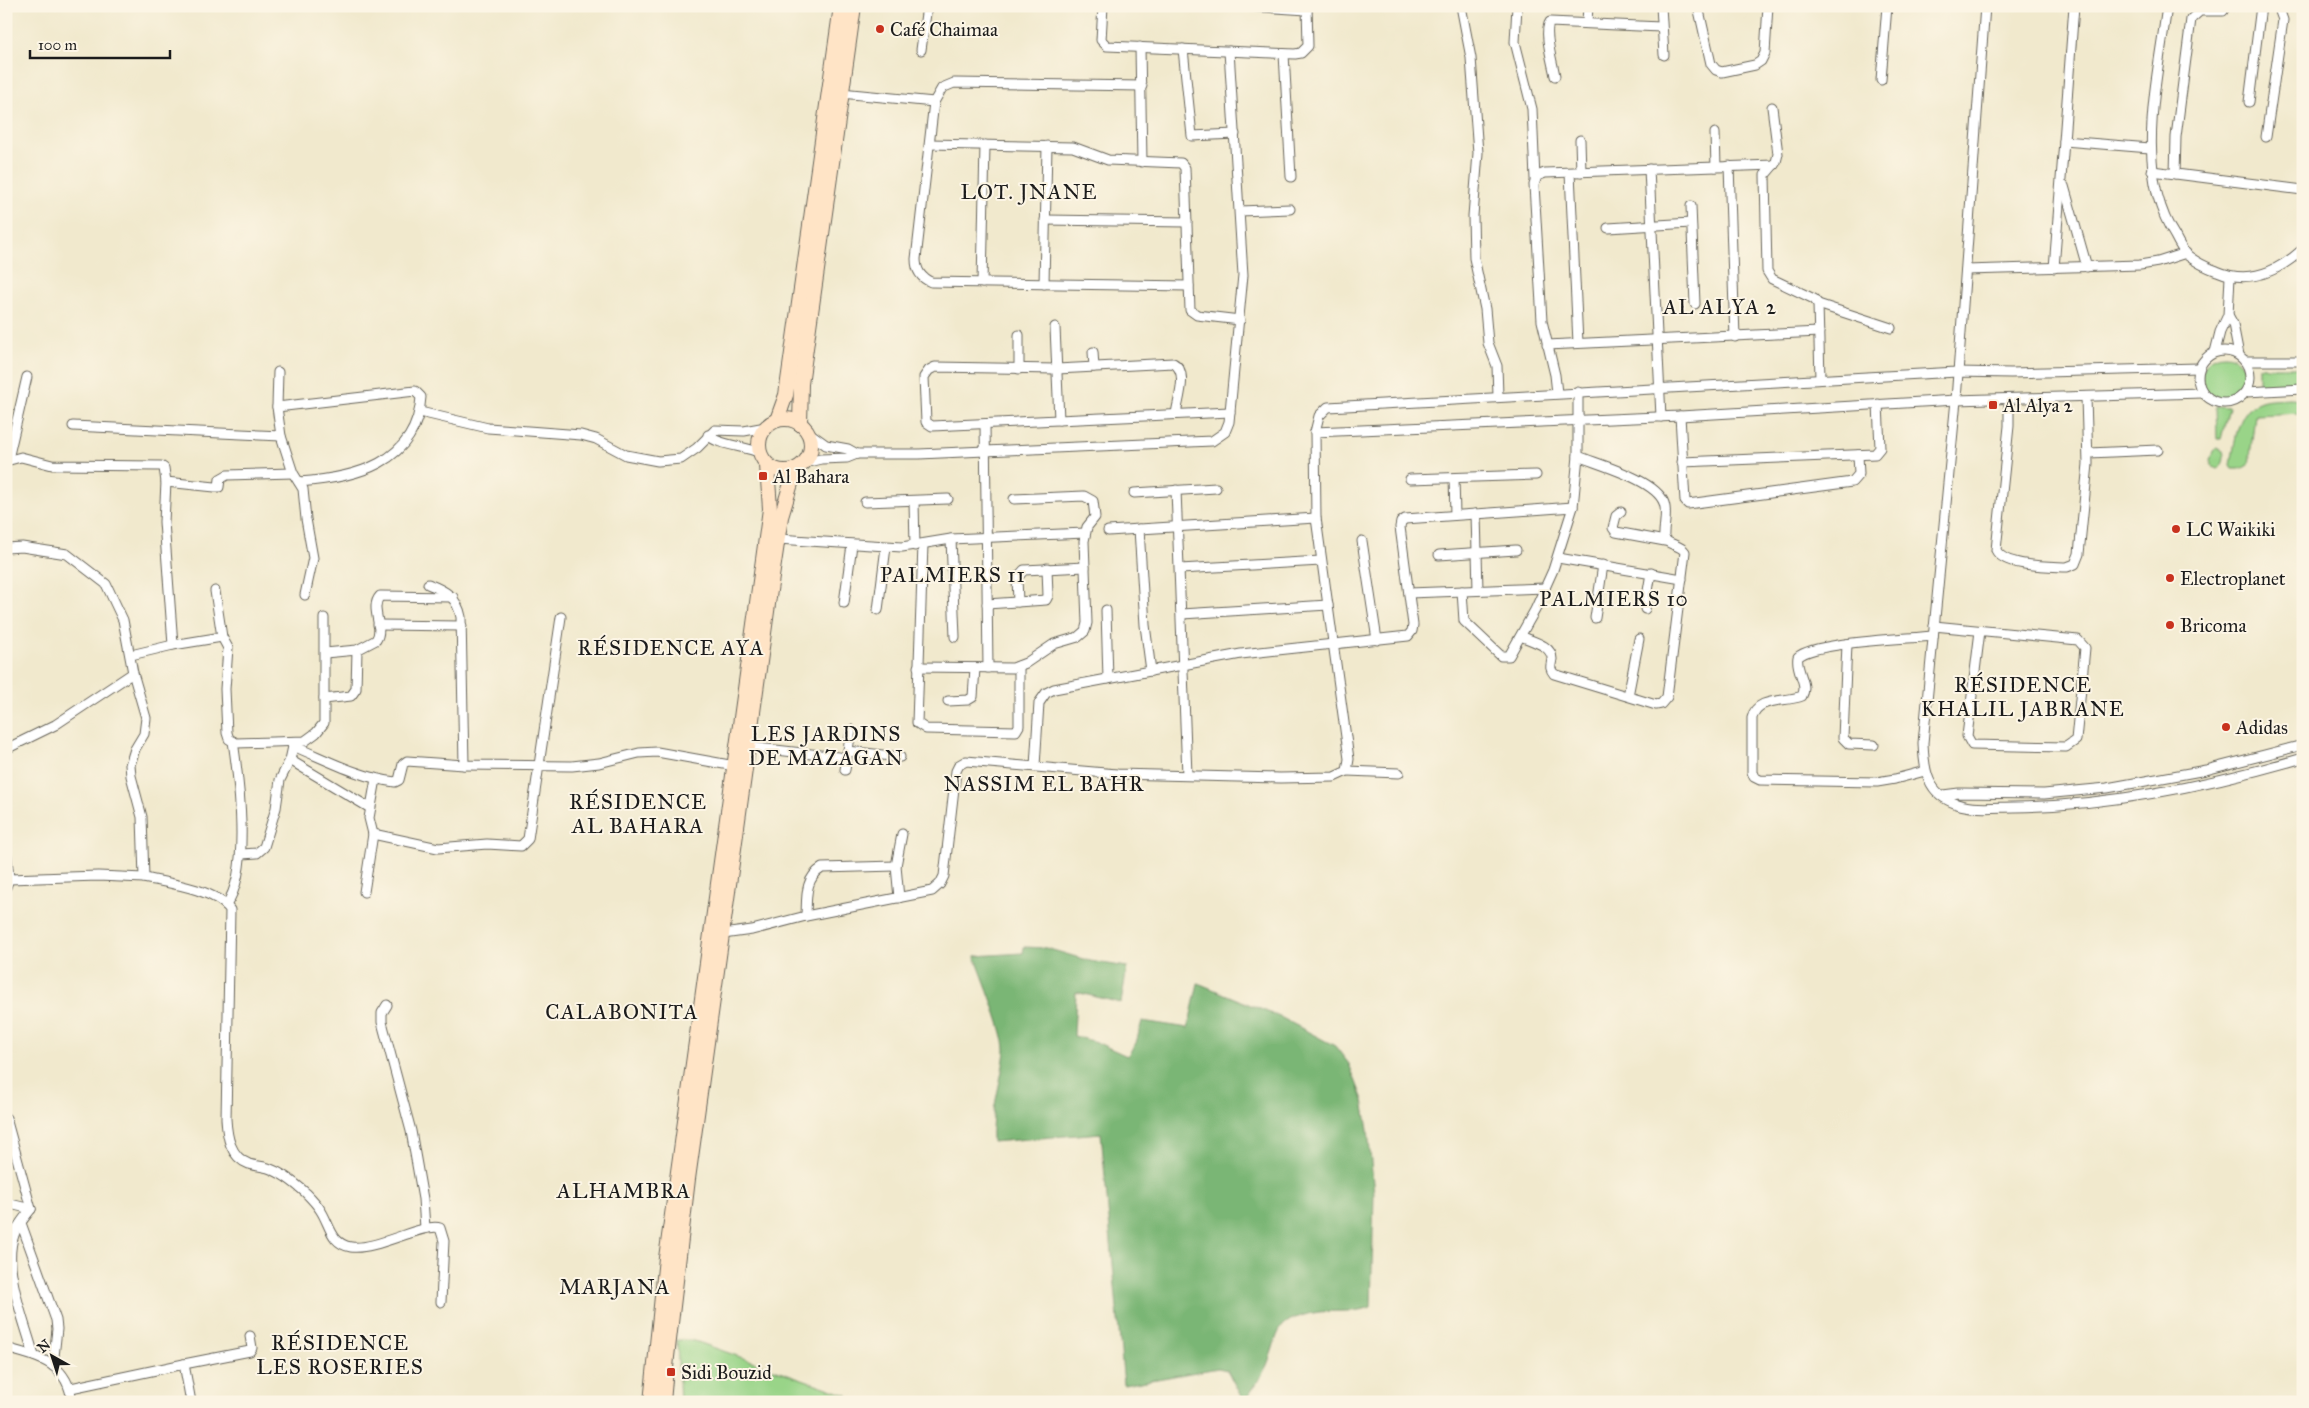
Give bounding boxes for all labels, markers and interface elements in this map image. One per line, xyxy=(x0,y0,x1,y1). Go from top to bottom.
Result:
place label: Café Chaimaa xyxy=(890,18,999,41)
marker: Café Chaimaa xyxy=(874,23,886,35)
scale bar xyxy=(30,28,170,60)
text: 100 m xyxy=(38,36,78,54)
district label: LOT. JNANE xyxy=(960,179,1098,205)
district label: AL ALYA 2 xyxy=(1662,294,1777,320)
place label: Al Alya 2 xyxy=(2002,394,2074,417)
marker: Al Alya 2 xyxy=(1987,399,1999,411)
place label: Al Bahara xyxy=(772,465,850,488)
marker: Al Bahara xyxy=(757,470,769,482)
place label: LC Waikiki xyxy=(2186,518,2276,541)
marker: LC Waikiki xyxy=(2170,523,2182,535)
district label: PALMIERS 11 xyxy=(880,562,1026,588)
place label: Electroplanet xyxy=(2180,567,2286,590)
marker: Electroplanet xyxy=(2164,572,2176,584)
district label: PALMIERS 10 xyxy=(1539,586,1689,612)
place label: Bricoma xyxy=(2180,614,2247,637)
marker: Bricoma xyxy=(2164,619,2176,631)
district label: RÉSIDENCE AYA xyxy=(577,634,765,661)
district label: RÉSIDENCE KHALIL JABRANE xyxy=(1921,671,2125,722)
place label: Adidas xyxy=(2235,716,2288,739)
district label: LES JARDINS DE MAZAGAN xyxy=(748,721,904,771)
marker: Adidas xyxy=(2220,721,2232,733)
district label: NASSIM EL BAHR xyxy=(943,771,1145,797)
district label: RÉSIDENCE AL BAHARA xyxy=(569,788,707,839)
district label: CALABONITA xyxy=(545,999,699,1025)
district label: ALHAMBRA xyxy=(556,1178,691,1204)
district label: MARJANA xyxy=(559,1274,671,1300)
district label: RÉSIDENCE LES ROSERIES xyxy=(256,1329,424,1380)
north arrow xyxy=(28,1330,78,1380)
text: N xyxy=(34,1336,54,1357)
place label: Sidi Bouzid xyxy=(681,1361,772,1384)
marker: Sidi Bouzid xyxy=(665,1366,677,1378)

